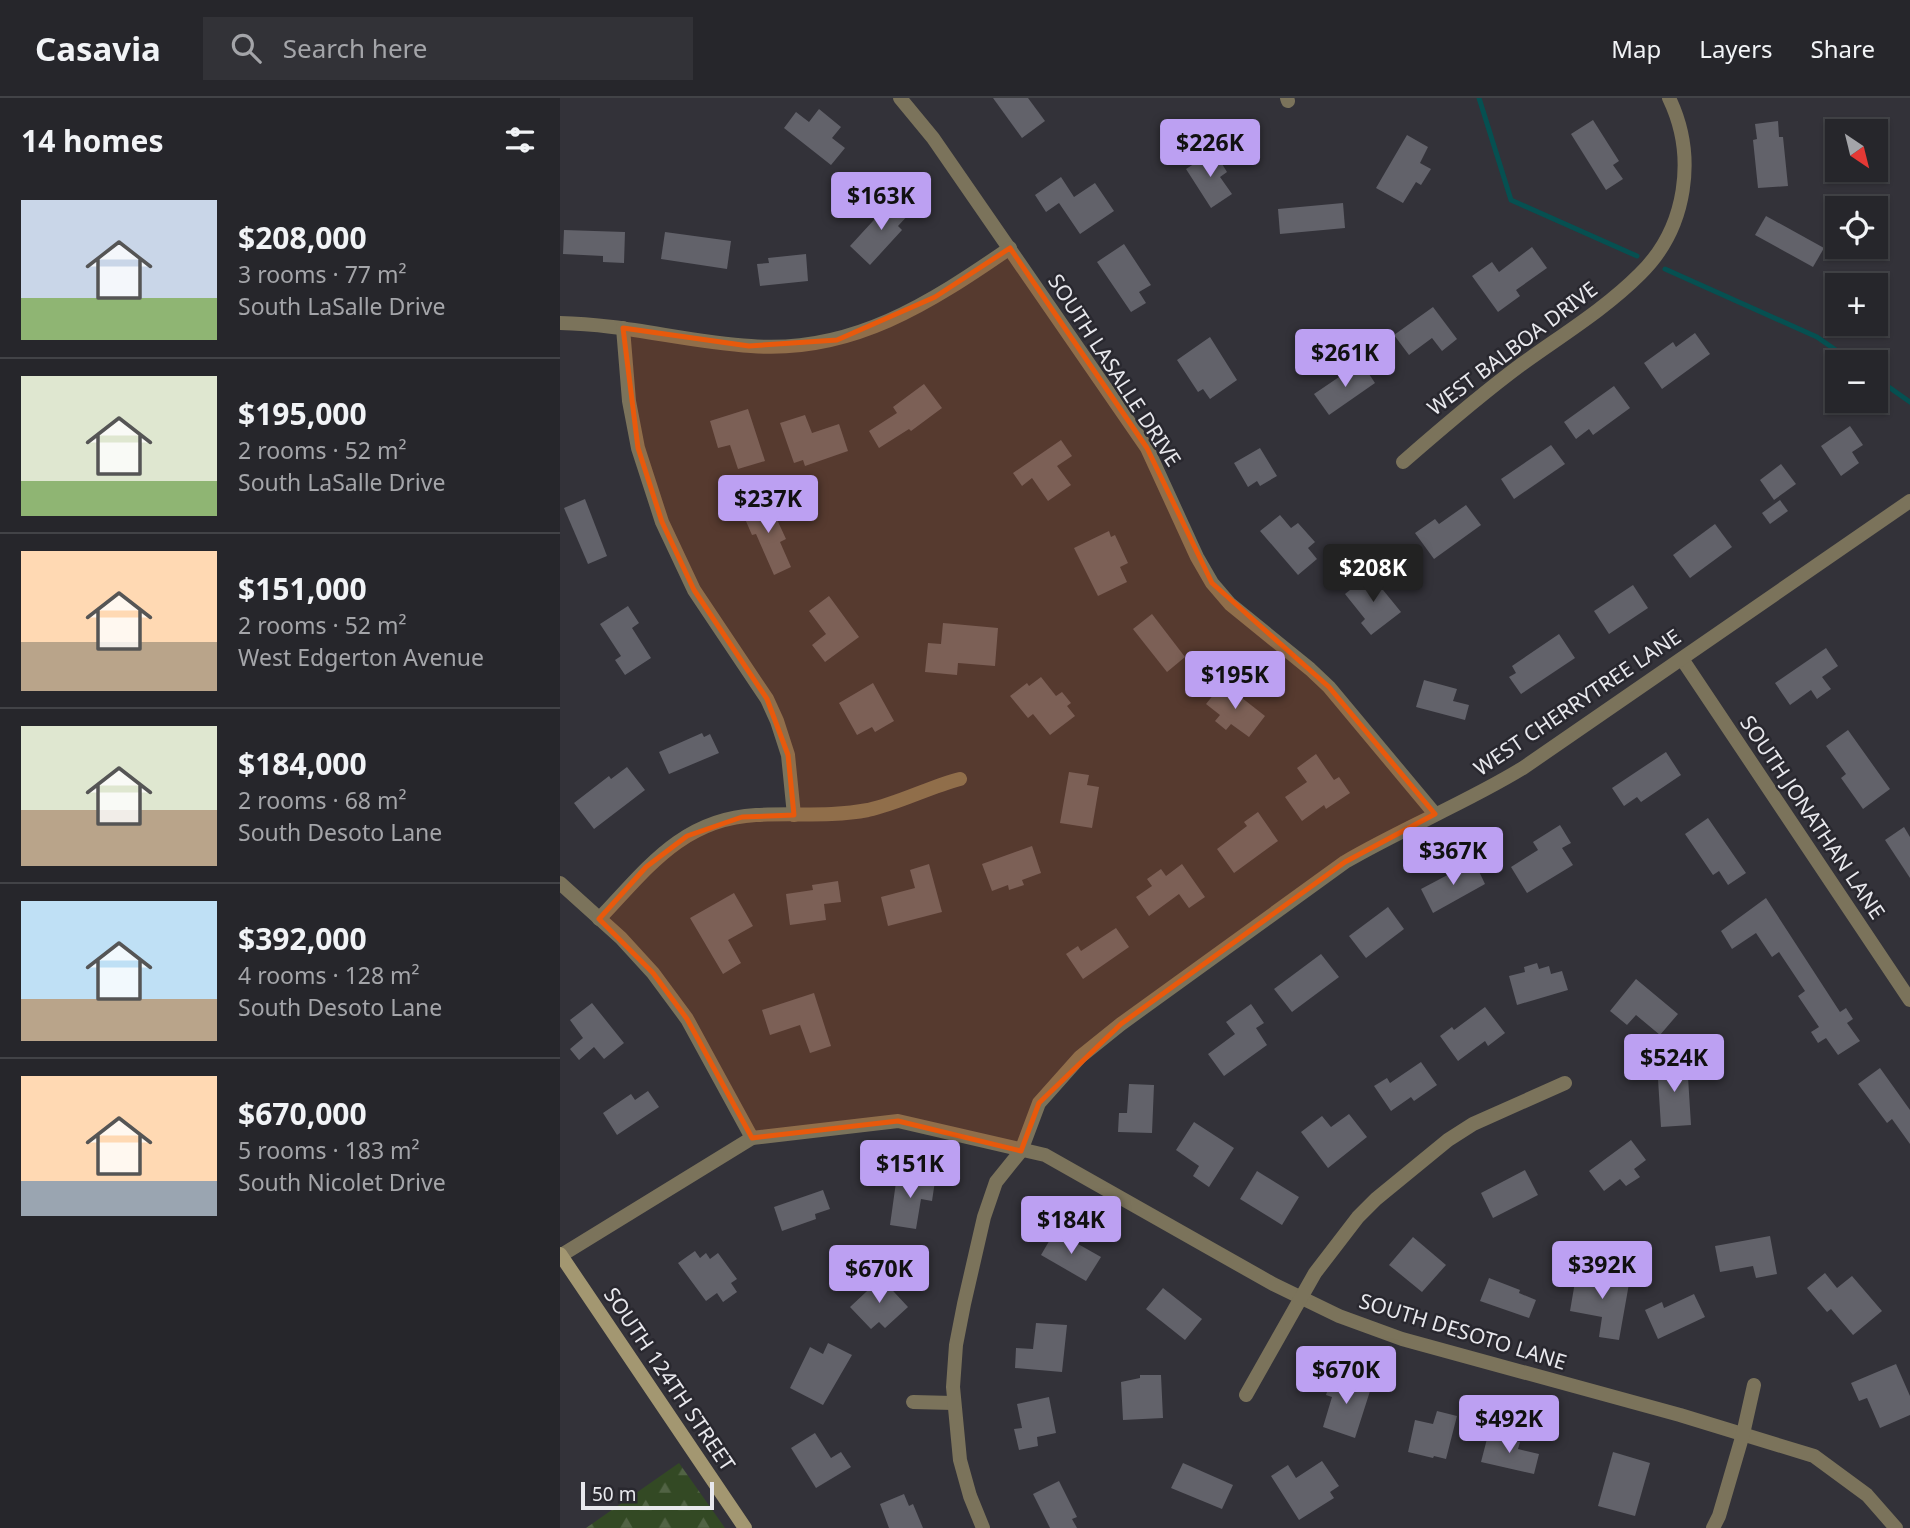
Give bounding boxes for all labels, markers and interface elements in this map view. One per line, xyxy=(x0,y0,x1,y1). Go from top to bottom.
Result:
search box xyxy=(203,17,693,80)
text: Casavia xyxy=(35,26,161,71)
icon: search xyxy=(227,29,265,67)
text: Search here xyxy=(283,30,427,66)
text: Map xyxy=(1611,32,1661,65)
text: Layers xyxy=(1699,32,1773,65)
text: Share xyxy=(1811,32,1875,65)
north arrow xyxy=(1825,119,1888,182)
map controls xyxy=(1825,119,1888,413)
text: 14 homes xyxy=(21,120,164,161)
pin: $226K xyxy=(1161,120,1259,179)
icon: filters xyxy=(501,121,539,159)
text: $226K xyxy=(1176,126,1244,158)
pin: $163K xyxy=(832,172,930,232)
text: $163K xyxy=(847,179,915,211)
button: locate xyxy=(1825,196,1888,259)
text: $208,000 xyxy=(238,217,367,258)
icon: home xyxy=(77,228,161,312)
text: 3 rooms · 77 m² xyxy=(238,258,407,290)
street label: SOUTH LASALLE DRIVE xyxy=(1042,268,1188,472)
button: + xyxy=(1825,273,1888,336)
street label: WEST BALBOA DRIVE xyxy=(1421,275,1603,421)
text: South LaSalle Drive xyxy=(238,290,445,322)
pin: $261K xyxy=(1296,330,1394,389)
text: $261K xyxy=(1311,336,1379,368)
button: − xyxy=(1825,350,1888,413)
text: $195,000 xyxy=(238,393,367,434)
icon: home xyxy=(77,404,161,488)
text: 2 rooms · 52 m² xyxy=(238,434,407,466)
text: South LaSalle Drive xyxy=(238,466,445,498)
pin: $237K xyxy=(719,476,817,535)
text: $237K xyxy=(734,482,802,514)
pin: $208K xyxy=(1324,545,1422,604)
text: $208K xyxy=(1339,551,1407,583)
text: $151,000 xyxy=(238,568,367,609)
icon: home xyxy=(77,579,161,663)
text: 2 rooms · 52 m² xyxy=(238,609,407,641)
street label: WEST CHERRYTREE LANE xyxy=(1468,622,1686,782)
text: West Edgerton Avenue xyxy=(238,641,484,673)
pin: $195K xyxy=(1186,652,1284,711)
text: $195K xyxy=(1201,658,1269,690)
street label: SOUTH JONATHAN LANE xyxy=(1734,710,1892,924)
text: $184,000 xyxy=(238,743,367,784)
icon: home xyxy=(77,754,161,838)
text: 2 rooms · 68 m² xyxy=(238,784,407,816)
text: South Desoto Lane xyxy=(238,816,442,848)
pin: $367K xyxy=(1404,828,1502,887)
text: $367K xyxy=(1419,834,1487,866)
text: $392,000 xyxy=(238,918,367,959)
icon: home xyxy=(77,929,161,1013)
text: 4 rooms · 128 m² xyxy=(238,959,420,991)
text: South Desoto Lane xyxy=(238,991,442,1023)
pin: $524K xyxy=(1625,1034,1723,1094)
text: $524K xyxy=(1640,1041,1708,1073)
text: $670,000 xyxy=(238,1093,367,1134)
icon: home xyxy=(77,1104,161,1188)
text: 5 rooms · 183 m² xyxy=(238,1134,420,1166)
pin: $151K xyxy=(861,1140,959,1200)
text: $151K xyxy=(876,1147,944,1179)
text: South Nicolet Drive xyxy=(238,1166,446,1198)
pin: $184K xyxy=(1022,1196,1120,1256)
text: $184K xyxy=(1037,1203,1105,1235)
pin: $392K xyxy=(1553,1242,1651,1301)
pin: $670K xyxy=(830,1246,928,1305)
text: $392K xyxy=(1568,1248,1636,1280)
text: $670K xyxy=(845,1252,913,1284)
street label: SOUTH 124TH STREET xyxy=(598,1282,742,1477)
street label: SOUTH DESOTO LANE xyxy=(1356,1286,1570,1376)
pin: $670K xyxy=(1297,1346,1395,1406)
text: $670K xyxy=(1312,1353,1380,1385)
pin: $492K xyxy=(1460,1396,1558,1455)
text: $492K xyxy=(1475,1402,1543,1434)
scale bar xyxy=(581,1479,714,1511)
text: 50 m xyxy=(592,1481,636,1507)

